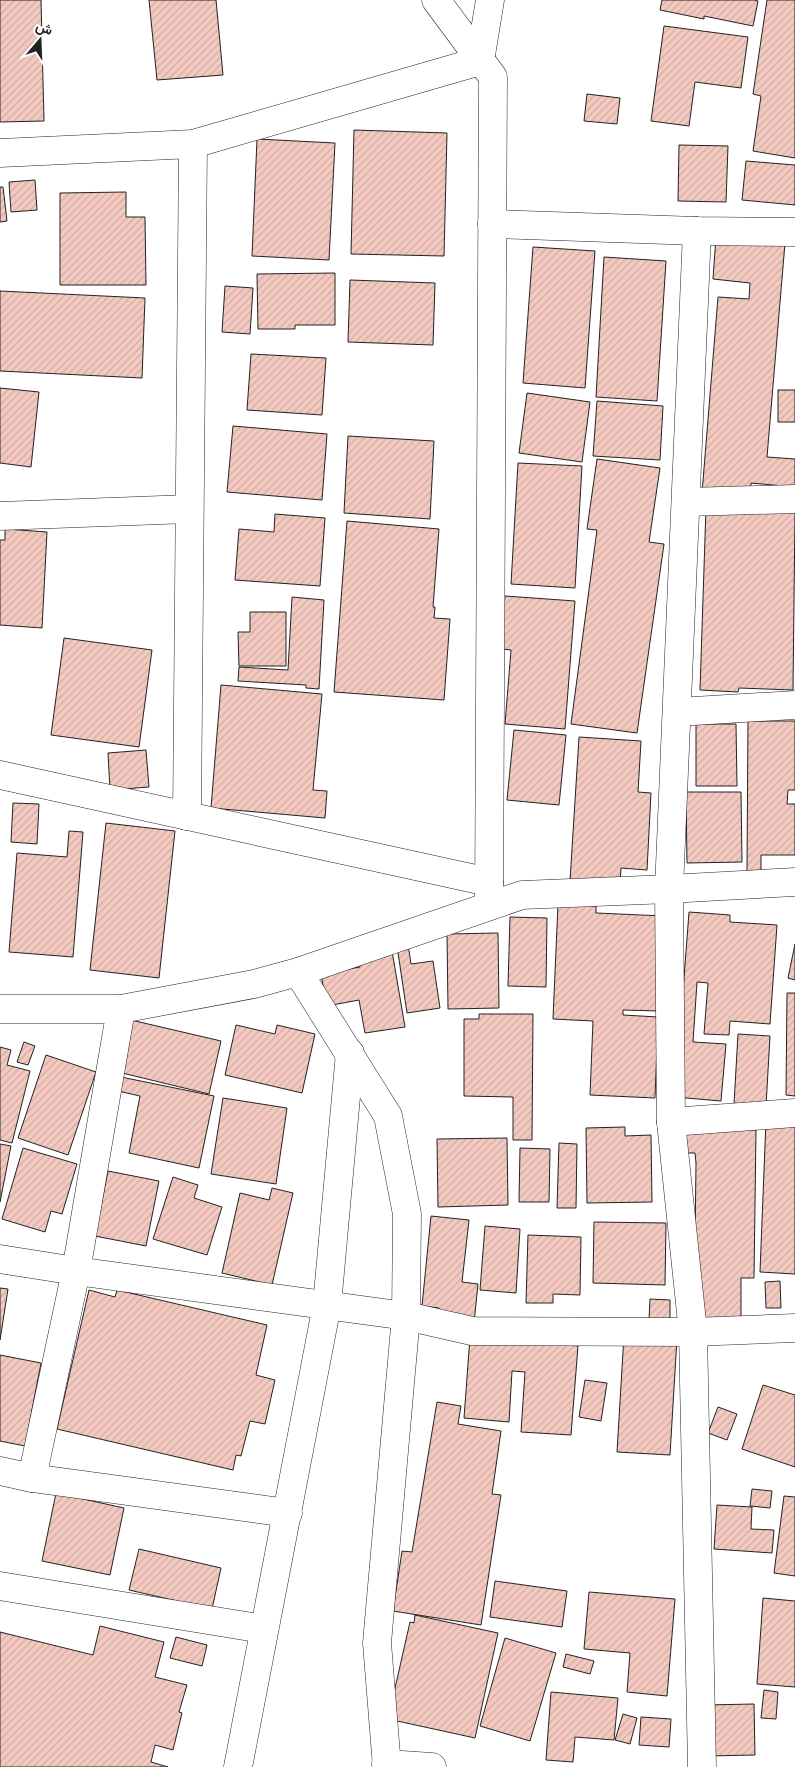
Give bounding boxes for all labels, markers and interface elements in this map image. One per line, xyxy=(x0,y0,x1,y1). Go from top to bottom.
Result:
north arrow xyxy=(15,15,65,65)
text: ش xyxy=(33,17,55,39)

